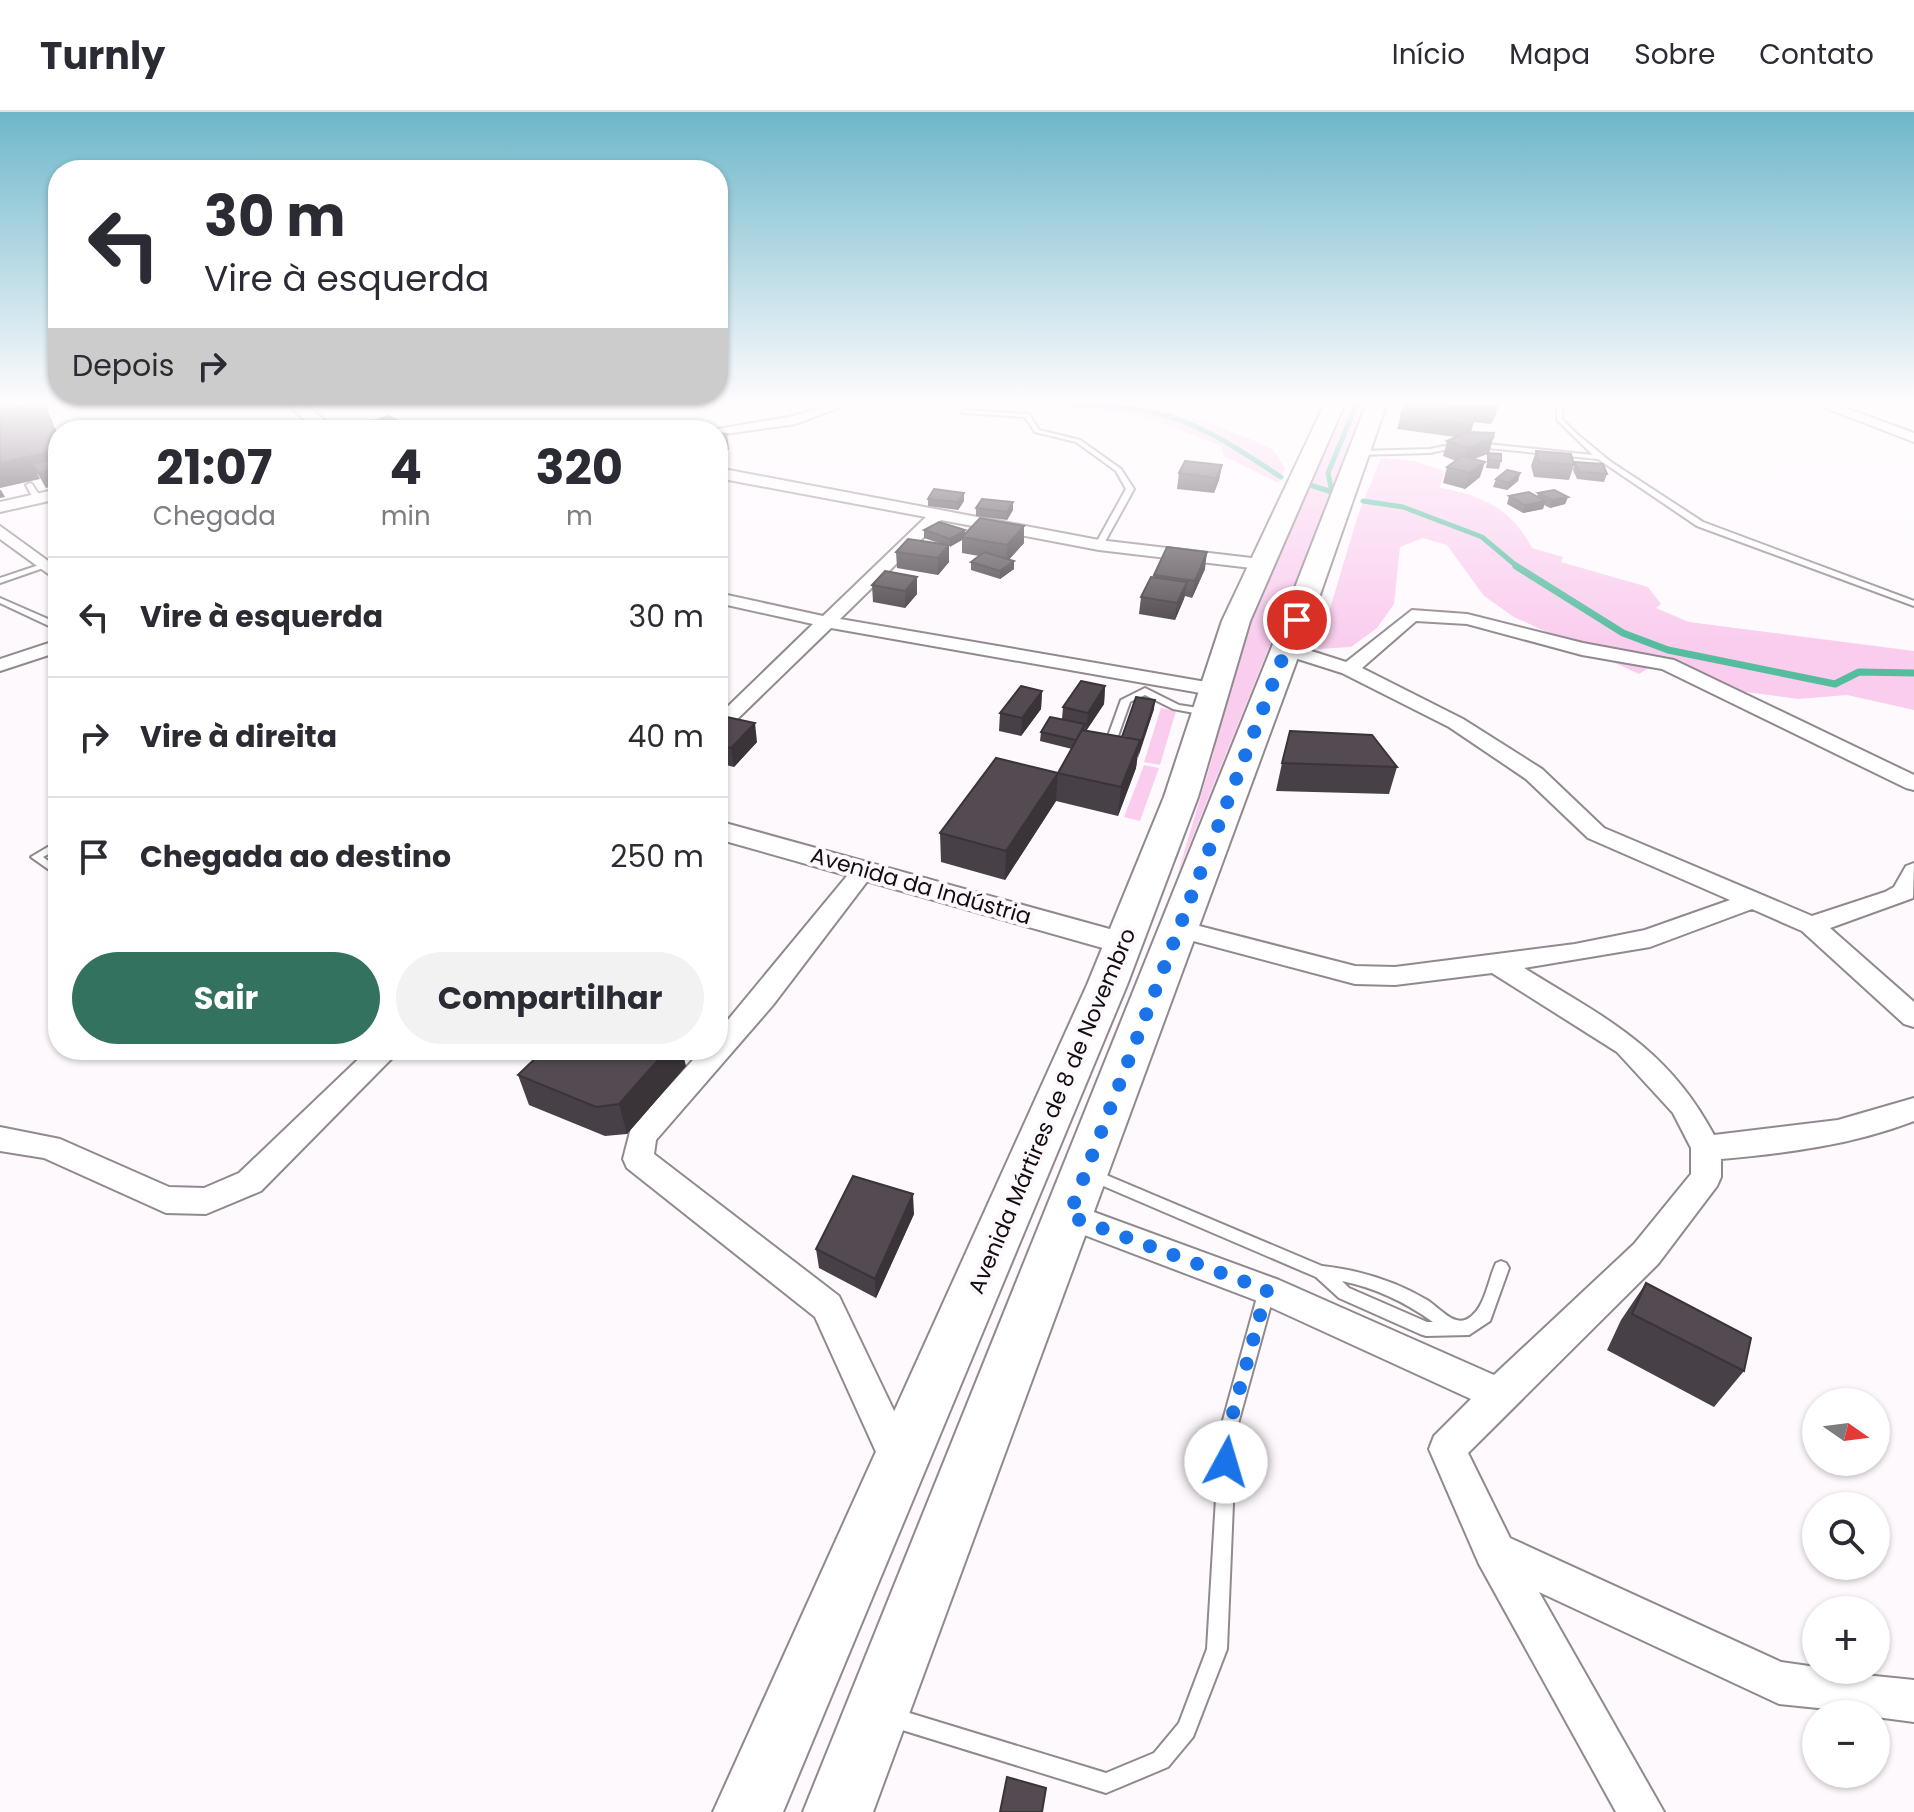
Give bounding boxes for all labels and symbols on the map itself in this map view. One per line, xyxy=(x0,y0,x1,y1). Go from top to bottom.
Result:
pin xyxy=(1263,586,1331,654)
street label: Avenida da Indústria xyxy=(807,840,1035,932)
street label: Avenida Mártires de 8 de Novembro xyxy=(961,923,1143,1299)
north arrow xyxy=(1802,1388,1890,1476)
position arrow xyxy=(1184,1420,1268,1504)

